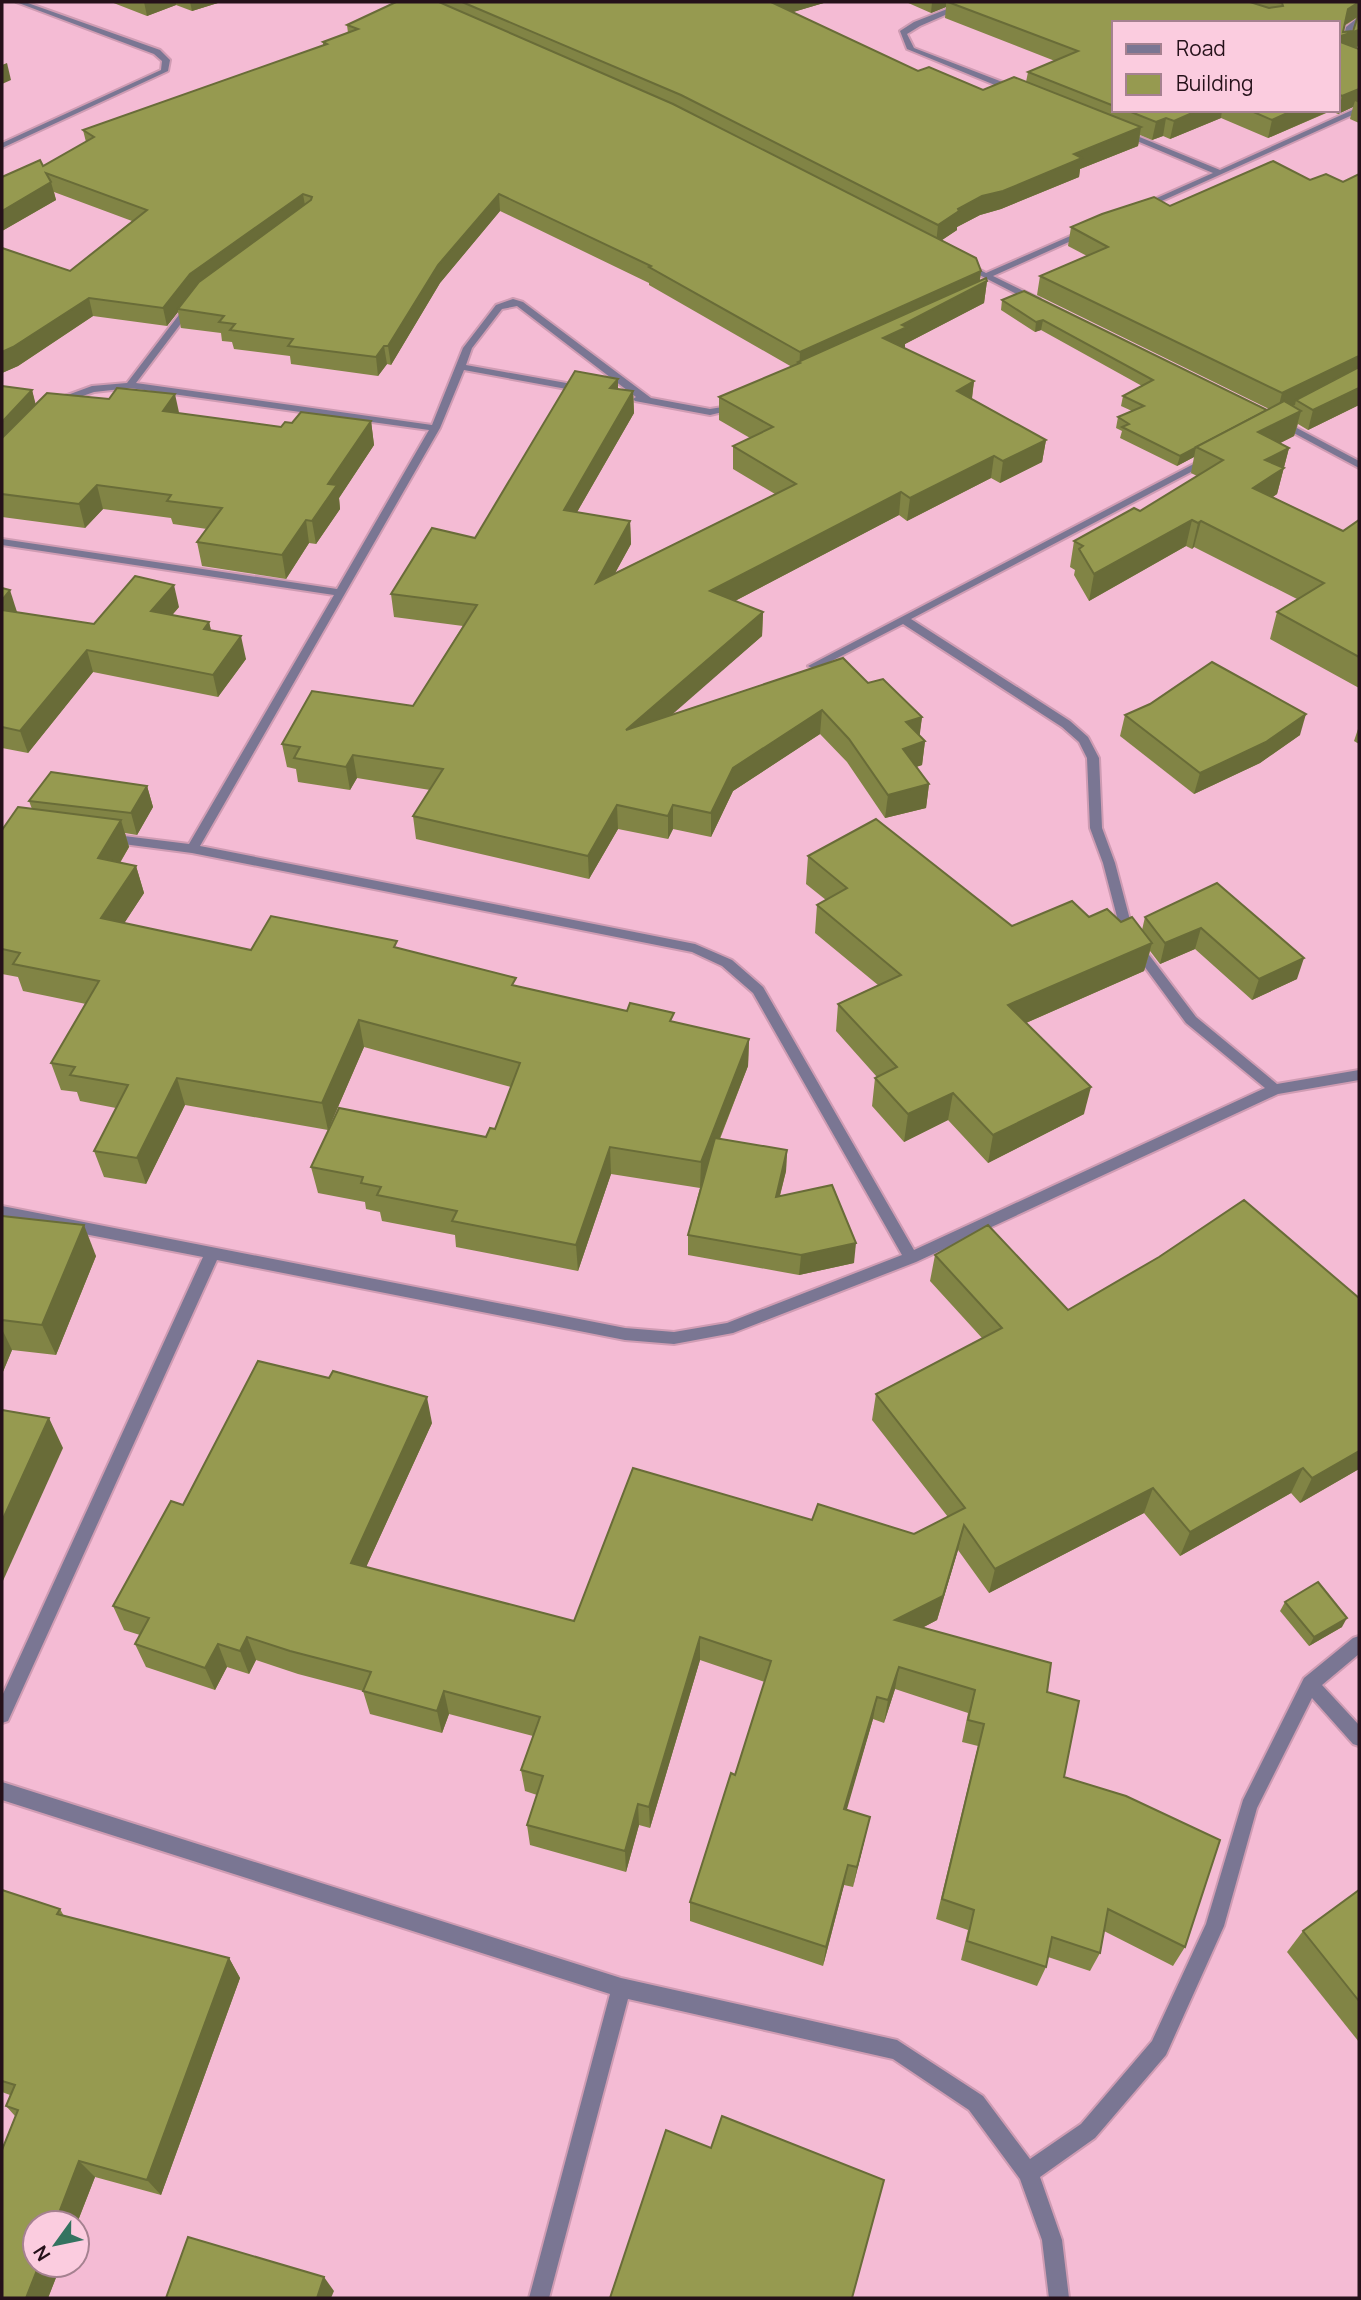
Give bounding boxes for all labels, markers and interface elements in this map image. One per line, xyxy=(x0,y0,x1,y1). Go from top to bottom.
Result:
legend xyxy=(1112,21,1340,112)
text: Road xyxy=(1176,34,1226,62)
text: Building xyxy=(1176,69,1253,97)
north arrow xyxy=(21,2209,91,2279)
text: N xyxy=(27,2240,56,2266)

